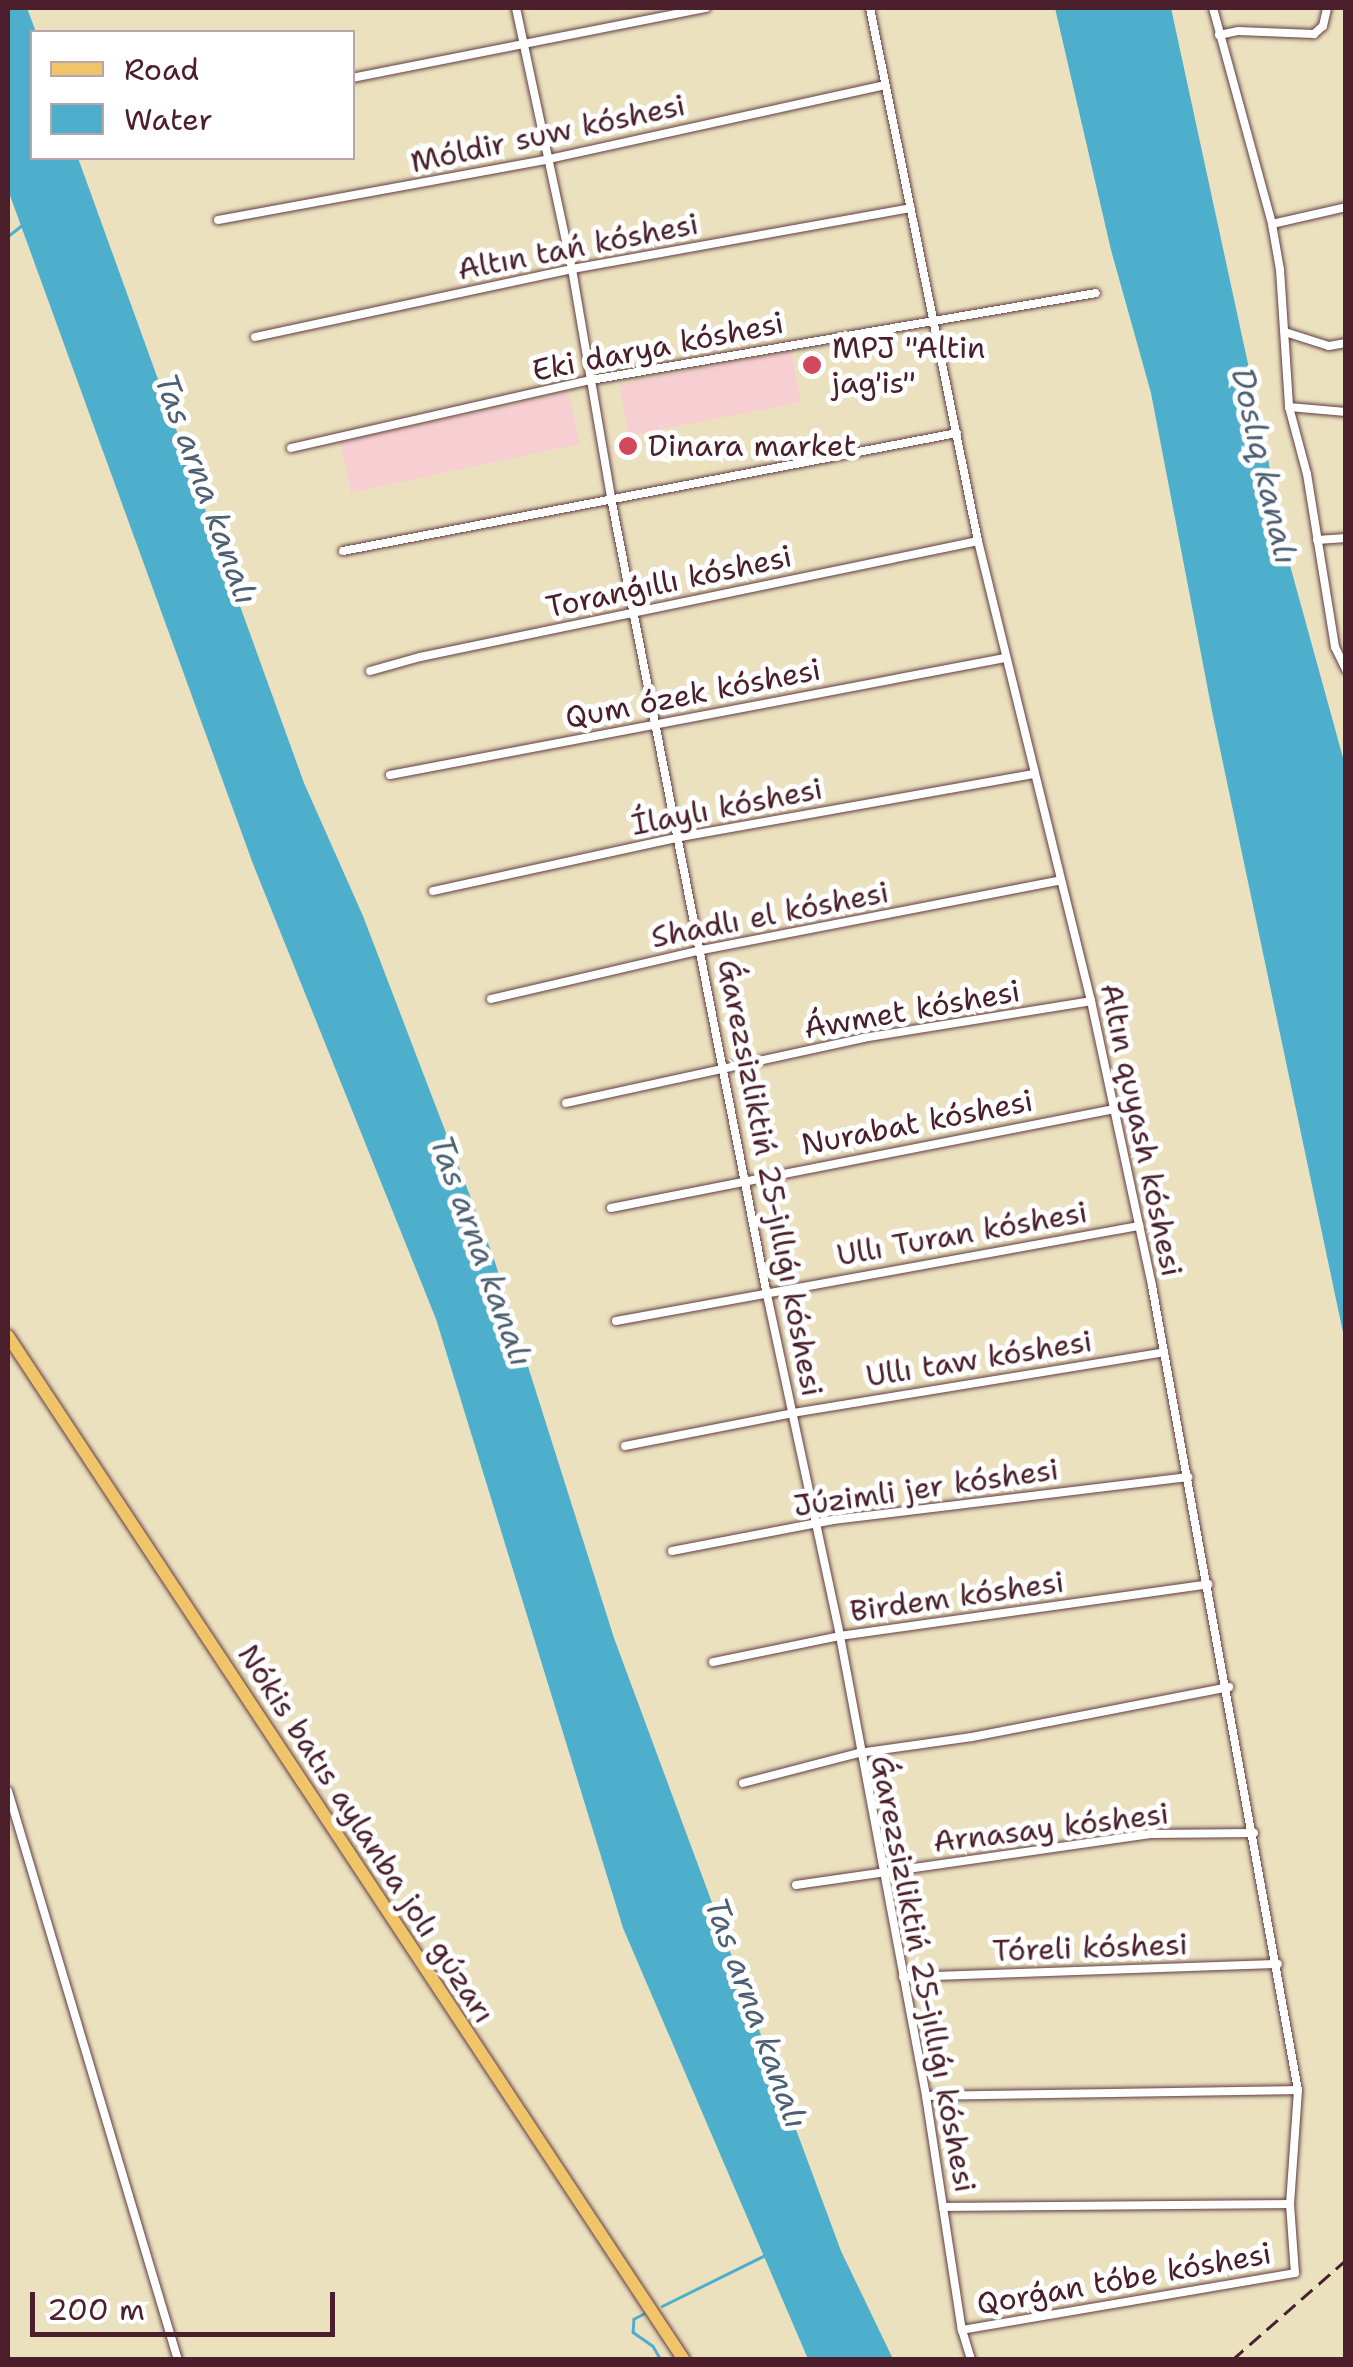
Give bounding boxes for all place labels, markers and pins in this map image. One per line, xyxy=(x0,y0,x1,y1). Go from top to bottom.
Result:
place label: MPJ "Altin jag'is" xyxy=(832,330,985,400)
marker: MPJ "Altin jag'is" xyxy=(801,354,823,376)
place label: Dinara market xyxy=(648,428,857,464)
marker: Dinara market xyxy=(617,435,639,457)

